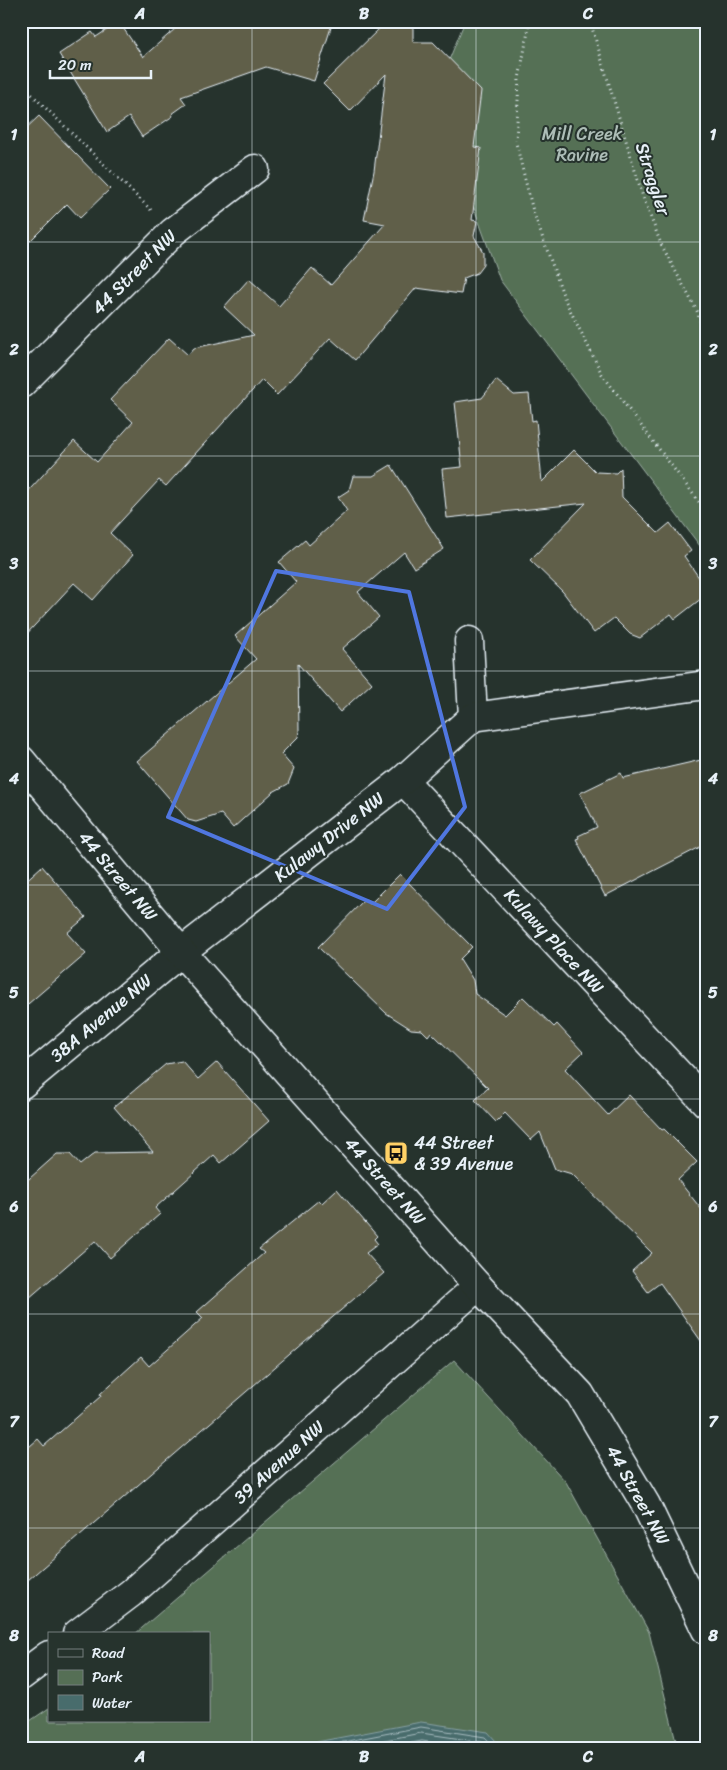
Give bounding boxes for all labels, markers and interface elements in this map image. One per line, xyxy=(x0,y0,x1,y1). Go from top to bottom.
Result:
text: A xyxy=(134,0,145,28)
text: B xyxy=(359,0,370,28)
text: C xyxy=(582,0,594,28)
scale bar xyxy=(50,48,151,80)
text: 20 m xyxy=(58,52,92,78)
park label: Mill Creek Ravine xyxy=(542,118,623,171)
text: 1 xyxy=(11,120,18,149)
text: 1 xyxy=(710,120,717,149)
street label: Straggler xyxy=(626,138,680,221)
street label: 44 Street NW xyxy=(84,221,185,322)
text: 2 xyxy=(8,335,19,364)
text: 2 xyxy=(707,335,718,364)
text: 3 xyxy=(9,549,19,578)
text: 3 xyxy=(708,549,718,578)
text: 4 xyxy=(8,764,19,793)
text: 4 xyxy=(707,764,718,793)
street label: Kulawy Drive NW xyxy=(267,783,392,891)
street label: 44 Street NW xyxy=(70,823,166,929)
street label: Kulawy Place NW xyxy=(496,880,613,1002)
street label: 38A Avenue NW xyxy=(43,965,160,1071)
text: 5 xyxy=(9,978,19,1007)
text: 5 xyxy=(708,978,718,1007)
place label: 44 Street & 39 Avenue xyxy=(414,1127,513,1180)
street label: 44 Street NW xyxy=(336,1129,435,1234)
bus stop icon: 44 Street & 39 Avenue xyxy=(383,1140,409,1166)
text: 6 xyxy=(8,1192,19,1221)
text: 6 xyxy=(707,1192,718,1221)
text: 7 xyxy=(9,1407,20,1436)
text: 7 xyxy=(708,1407,719,1436)
street label: 39 Avenue NW xyxy=(226,1411,333,1512)
street label: 44 Street NW xyxy=(597,1439,679,1552)
text: 8 xyxy=(8,1621,19,1650)
text: 8 xyxy=(707,1621,718,1650)
legend xyxy=(48,1632,210,1722)
text: Road xyxy=(92,1640,125,1666)
text: Park xyxy=(92,1664,123,1690)
text: Water xyxy=(92,1690,132,1716)
text: A xyxy=(134,1742,145,1770)
text: B xyxy=(359,1742,370,1770)
text: C xyxy=(582,1742,594,1770)

